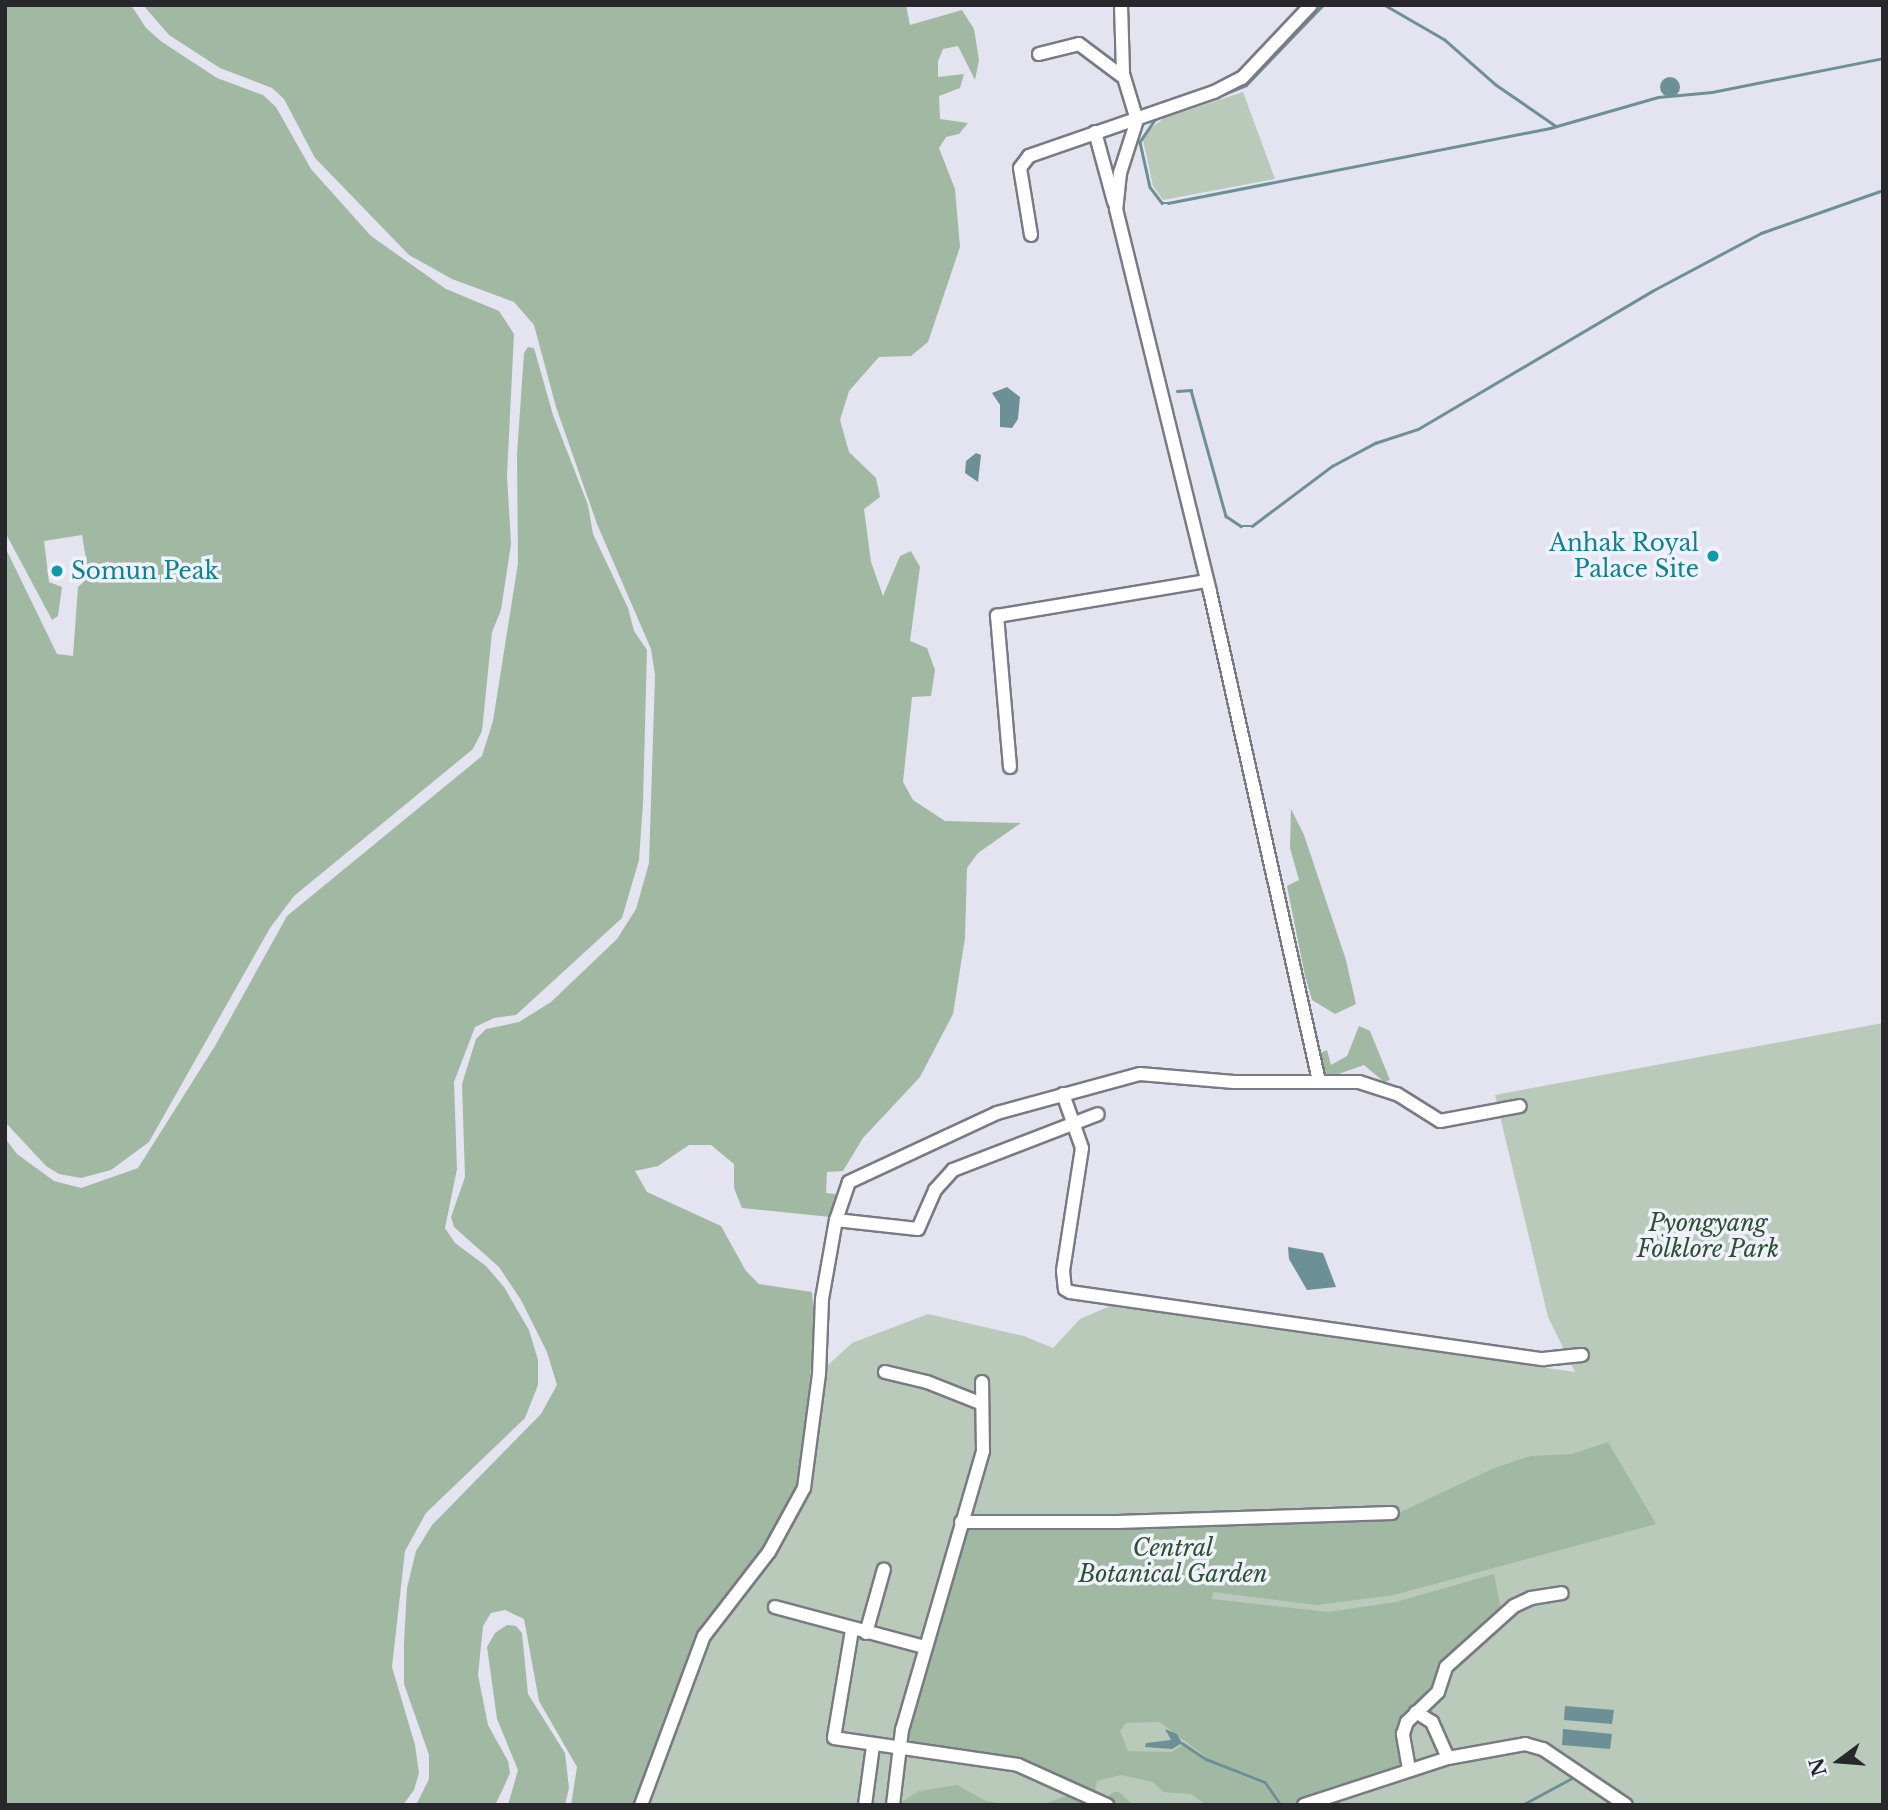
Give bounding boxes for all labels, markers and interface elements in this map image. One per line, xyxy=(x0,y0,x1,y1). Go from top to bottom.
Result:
place label: Anhak Royal Palace Site xyxy=(1549,529,1699,583)
marker: Anhak Royal Palace Site xyxy=(1705,548,1721,564)
place label: Somun Peak xyxy=(71,557,219,585)
marker: Somun Peak xyxy=(49,563,65,579)
park label: Pyongyang Folklore Park xyxy=(1637,1209,1779,1263)
park label: Central Botanical Garden xyxy=(1078,1534,1268,1588)
north arrow xyxy=(1804,1726,1874,1796)
text: N xyxy=(1805,1755,1832,1779)

